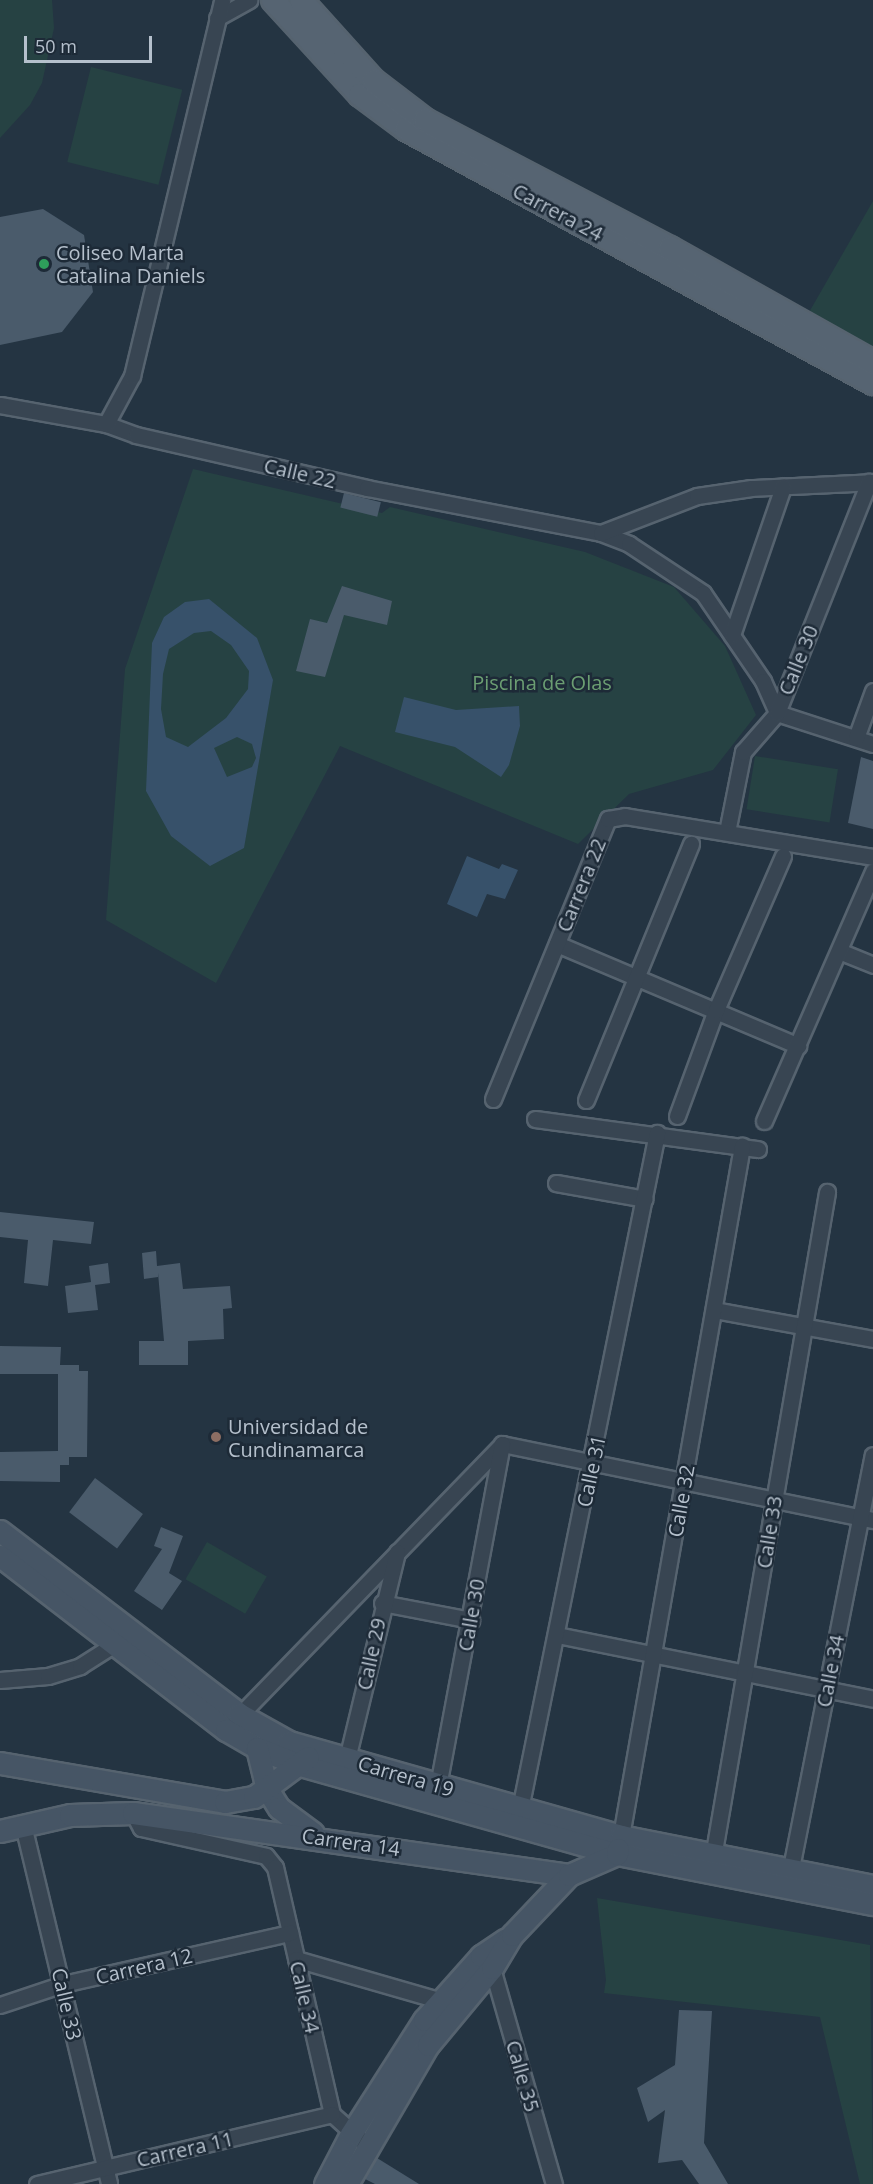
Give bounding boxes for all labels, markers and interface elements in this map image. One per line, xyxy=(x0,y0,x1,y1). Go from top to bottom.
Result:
scale bar xyxy=(27,24,154,62)
text: 50 m xyxy=(35,34,77,58)
street label: Carrera 24 xyxy=(509,178,607,246)
place label: Coliseo Marta Catalina Daniels xyxy=(56,240,205,287)
marker: Coliseo Marta Catalina Daniels xyxy=(37,257,51,271)
street label: Calle 22 xyxy=(262,453,338,493)
street label: Calle 30 xyxy=(773,622,823,698)
park label: Piscina de Olas xyxy=(472,670,612,694)
street label: Carrera 22 xyxy=(551,835,611,935)
place label: Universidad de Cundinamarca xyxy=(228,1414,368,1461)
marker: Universidad de Cundinamarca xyxy=(209,1430,223,1444)
street label: Calle 31 xyxy=(572,1433,610,1509)
street label: Calle 32 xyxy=(663,1463,699,1539)
street label: Calle 33 xyxy=(751,1494,787,1570)
street label: Calle 30 xyxy=(453,1577,489,1653)
street label: Calle 29 xyxy=(352,1616,390,1692)
street label: Calle 34 xyxy=(811,1633,849,1709)
street label: Carrera 19 xyxy=(355,1751,457,1801)
street label: Carrera 14 xyxy=(300,1823,402,1861)
street label: Carrera 12 xyxy=(93,1943,195,1989)
street label: Calle 34 xyxy=(285,1959,325,2035)
street label: Calle 33 xyxy=(47,1966,87,2042)
street label: Calle 35 xyxy=(501,2038,545,2114)
street label: Carrera 11 xyxy=(134,2126,236,2172)

